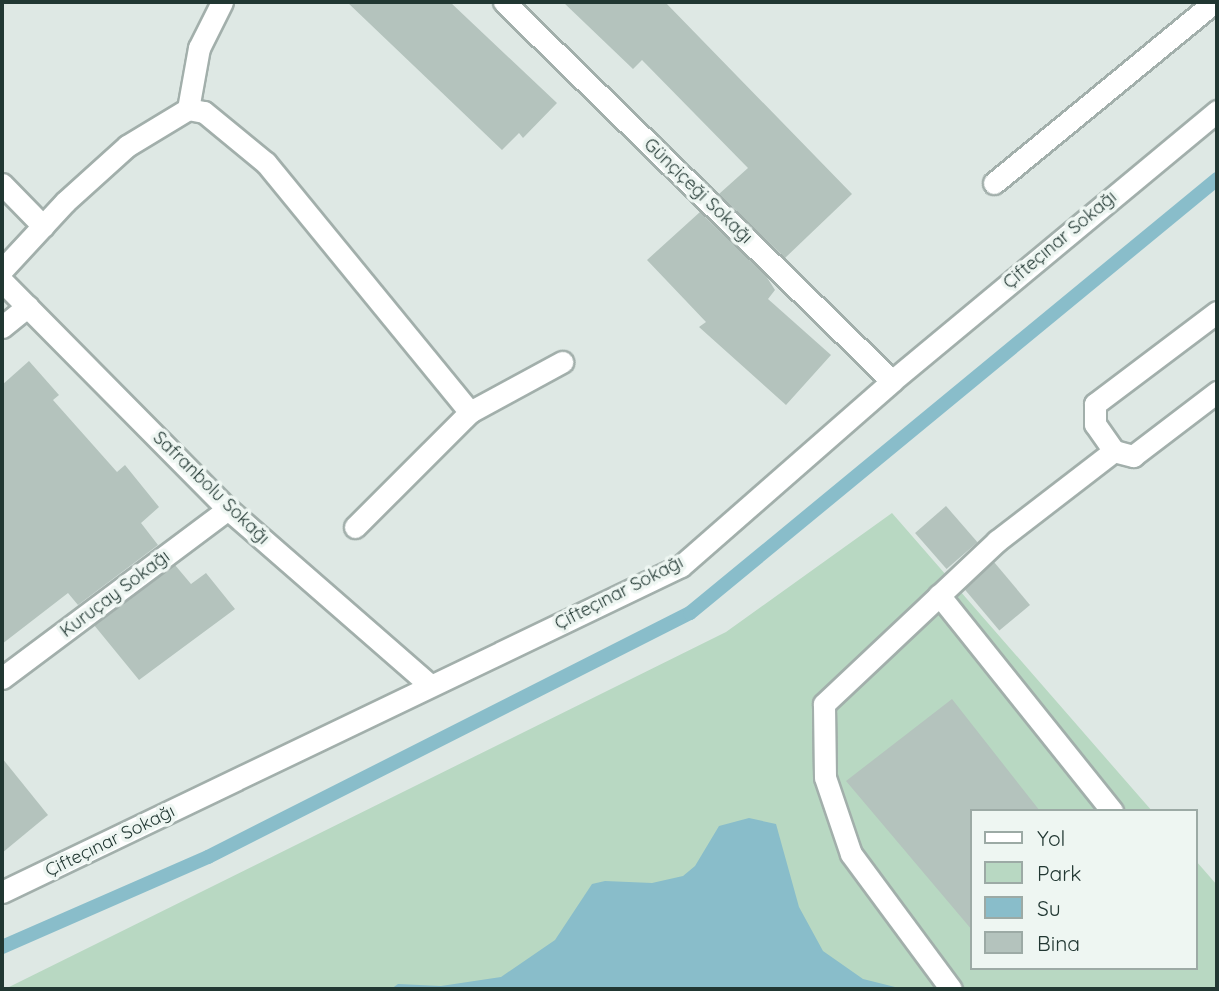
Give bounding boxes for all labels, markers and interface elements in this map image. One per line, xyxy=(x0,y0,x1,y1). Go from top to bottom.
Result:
street label: Günçiçeği Sokağı xyxy=(639,134,757,248)
street label: Çifteçınar Sokağı xyxy=(999,186,1121,294)
street label: Safranbolu Sokağı xyxy=(148,427,274,549)
street label: Kuruçay Sokağı xyxy=(56,546,174,642)
street label: Çifteçınar Sokağı xyxy=(551,551,687,635)
street label: Çifteçınar Sokağı xyxy=(42,800,178,882)
legend xyxy=(970,809,1198,970)
text: Yol xyxy=(1037,825,1065,851)
text: Park xyxy=(1037,860,1081,886)
text: Su xyxy=(1037,895,1061,921)
text: Bina xyxy=(1037,930,1080,956)

